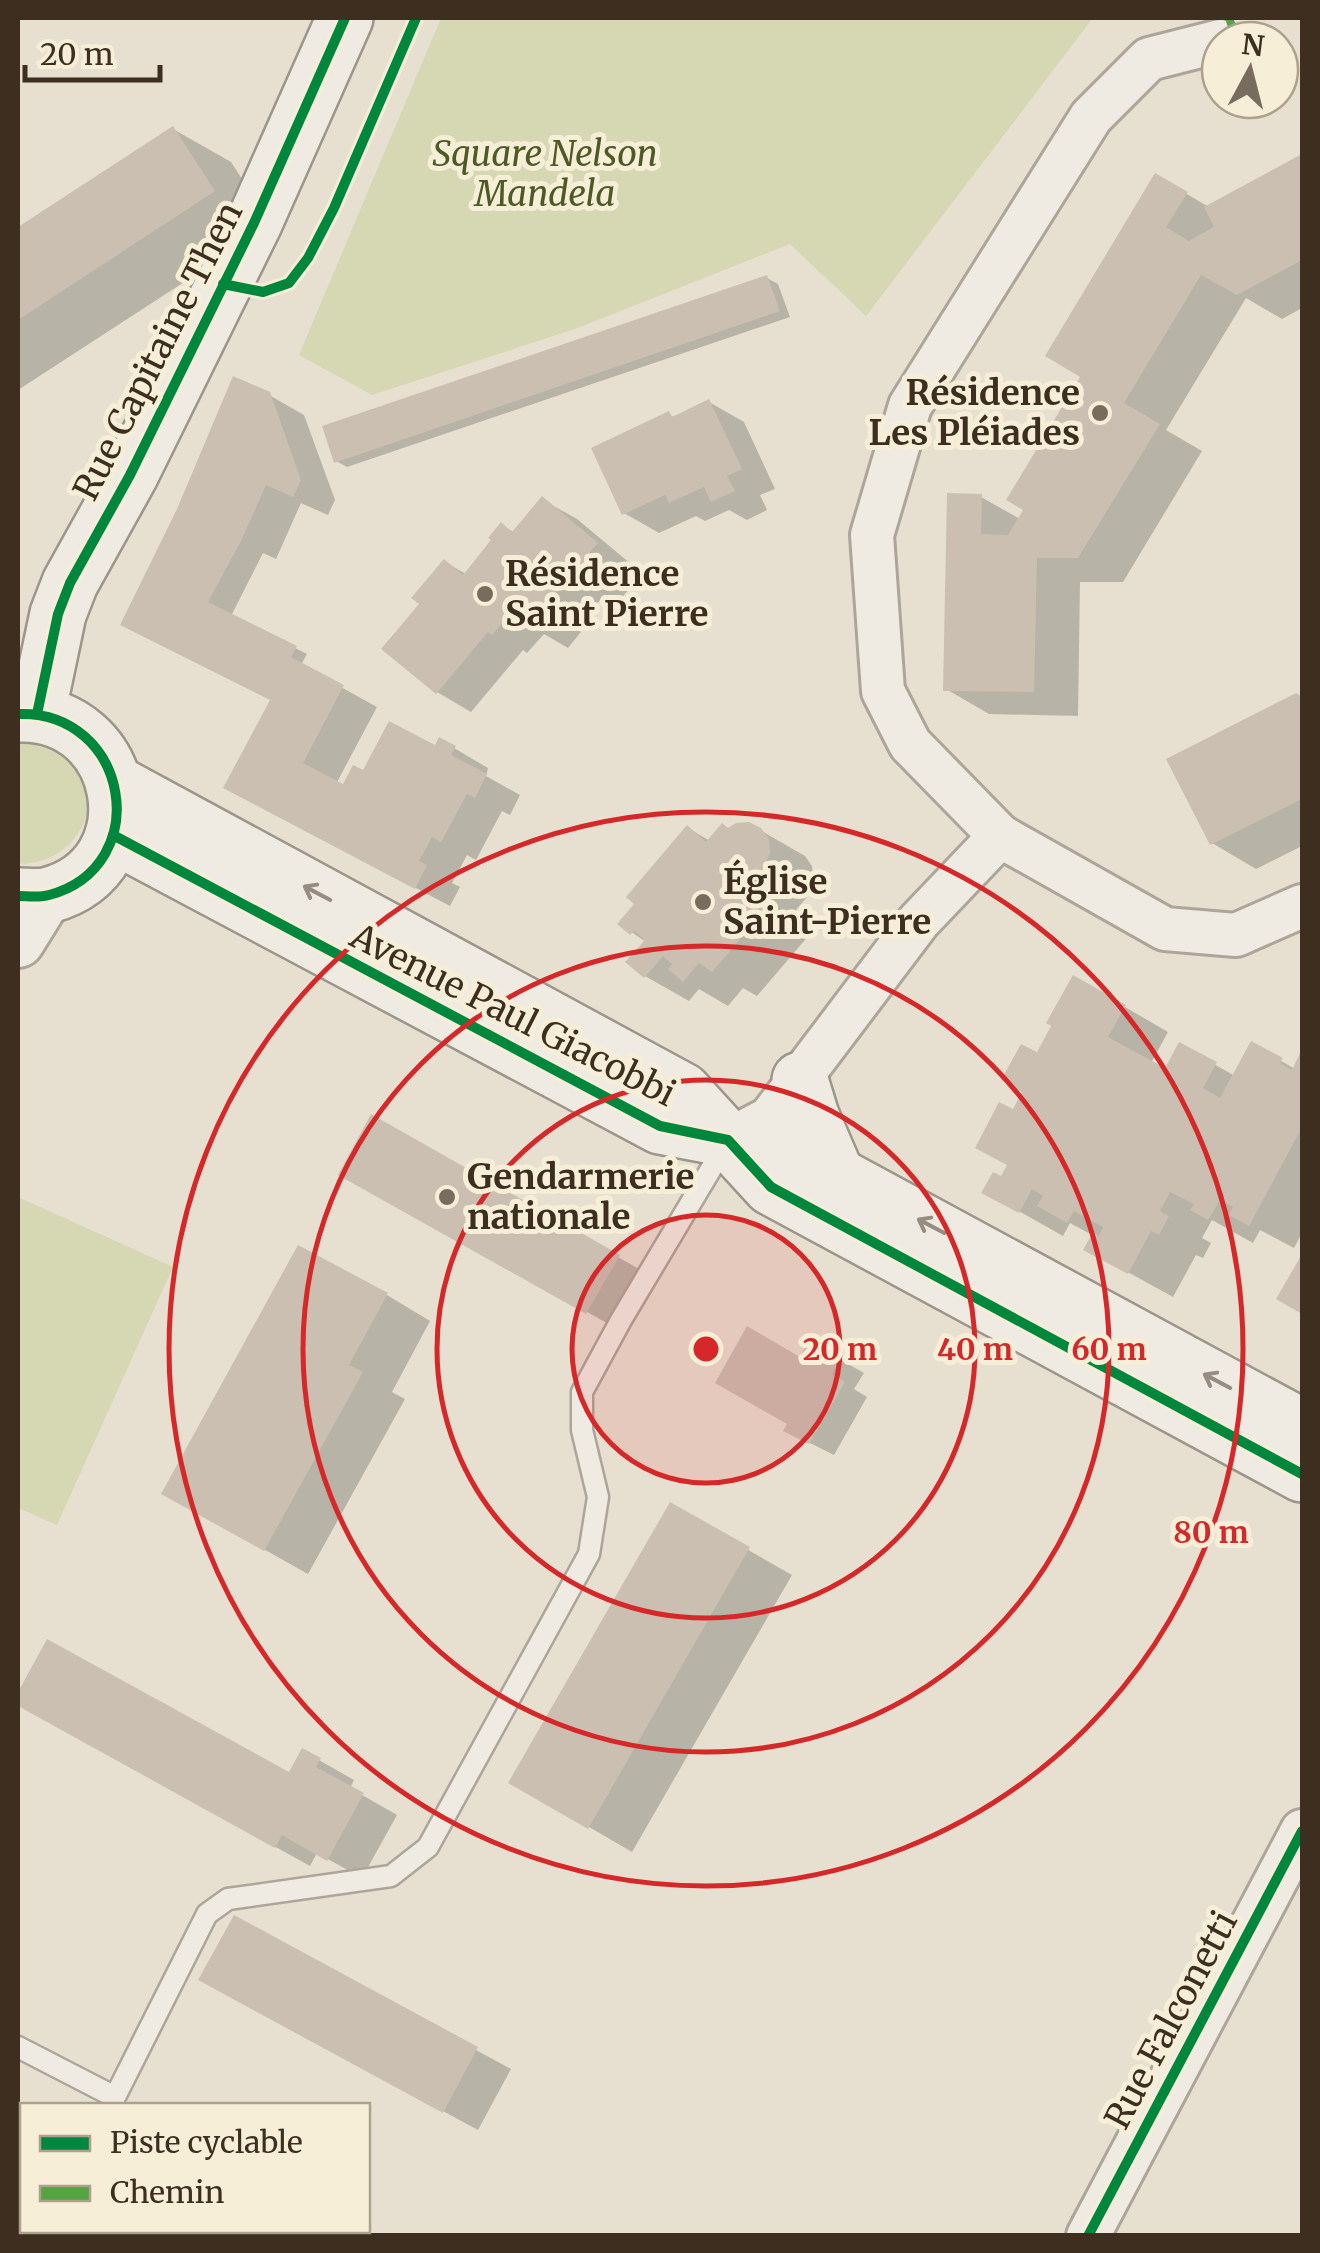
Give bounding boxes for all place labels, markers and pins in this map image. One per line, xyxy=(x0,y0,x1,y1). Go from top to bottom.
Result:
place label: Résidence Les Pléiades xyxy=(869,371,1080,455)
marker: Résidence Les Pléiades xyxy=(1089,402,1111,424)
place label: Résidence Saint Pierre xyxy=(505,552,709,636)
marker: Résidence Saint Pierre xyxy=(474,583,496,605)
place label: Église Saint-Pierre xyxy=(723,859,931,944)
marker: Église Saint-Pierre xyxy=(692,891,714,913)
place label: Gendarmerie nationale xyxy=(467,1155,695,1239)
marker: Gendarmerie nationale xyxy=(436,1186,458,1208)
centre of rings xyxy=(688,1331,724,1367)

